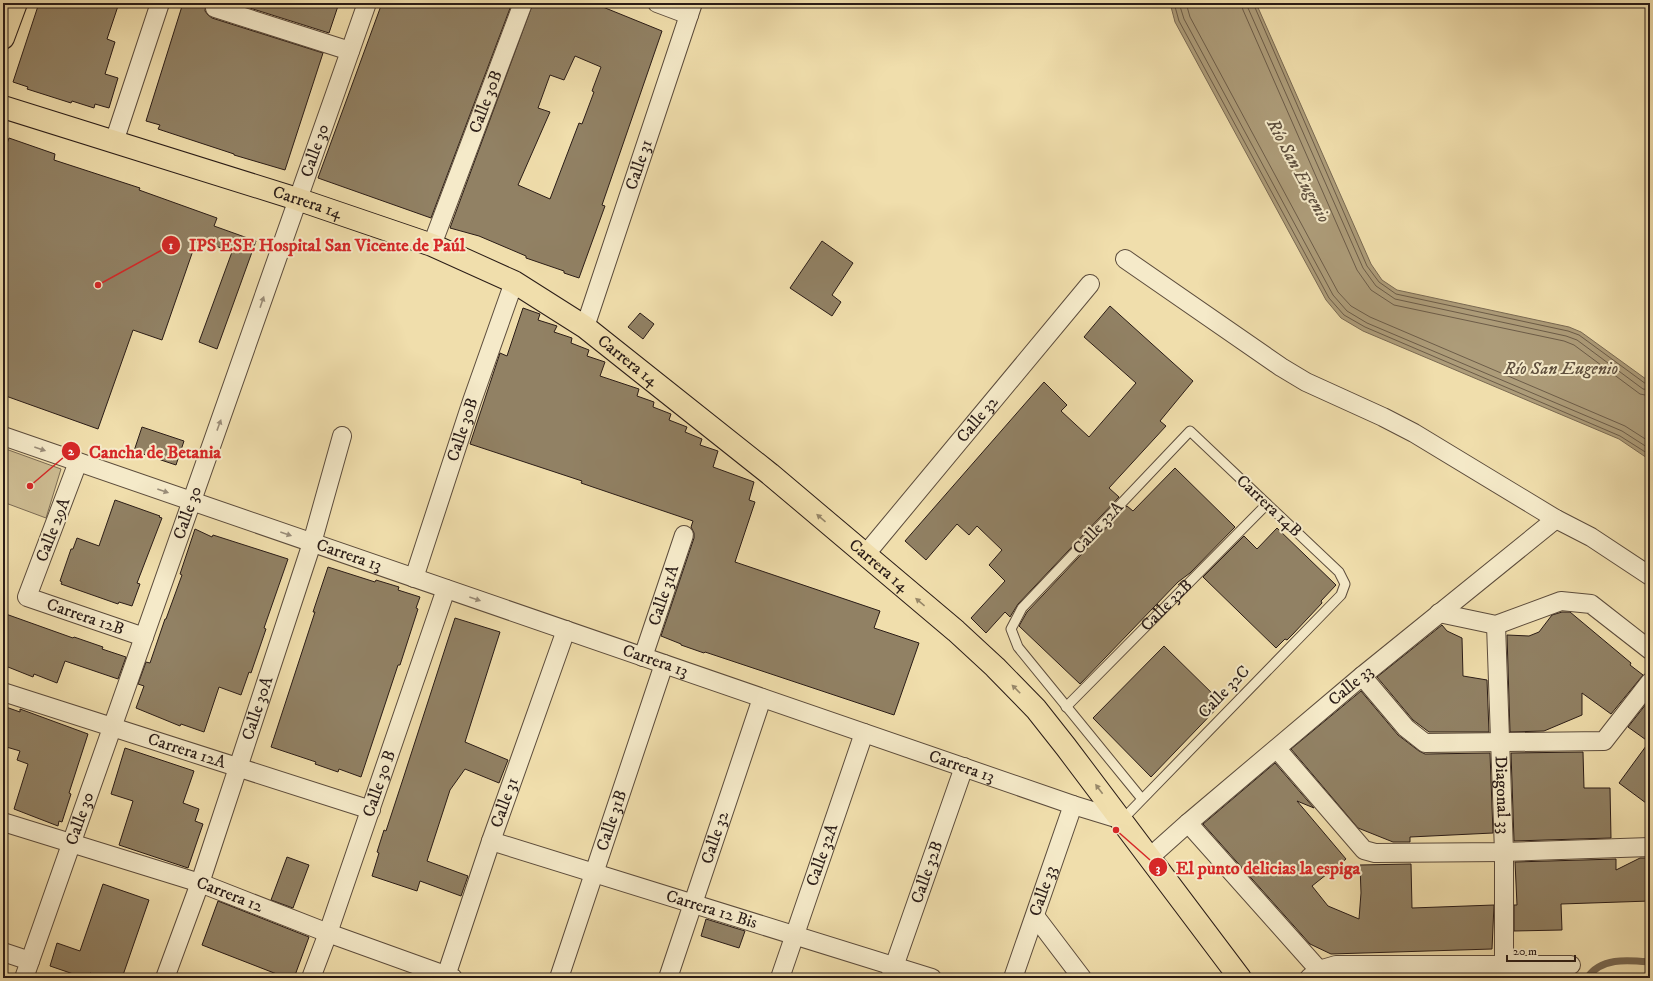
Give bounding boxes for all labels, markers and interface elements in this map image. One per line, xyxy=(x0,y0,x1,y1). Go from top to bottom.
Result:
street label: Calle 30B xyxy=(464,67,508,136)
water label: Río San Eugenio xyxy=(1261,114,1335,227)
street label: Calle 30 xyxy=(296,121,335,180)
street label: Calle 31 xyxy=(620,137,658,193)
street label: Carrera 14 xyxy=(270,181,346,225)
callout: IPS ESE Hospital San Vicente de Paúl xyxy=(161,230,474,260)
text: IPS ESE Hospital San Vicente de Paúl xyxy=(189,235,466,257)
text: 1 xyxy=(169,238,174,253)
one-way arrow xyxy=(259,296,265,308)
street label: Carrera 14 xyxy=(593,330,663,392)
water label: Río San Eugenio xyxy=(1503,358,1619,380)
street label: Calle 32 xyxy=(952,391,1004,447)
street label: Calle 30B xyxy=(442,395,483,464)
one-way arrow xyxy=(216,418,222,430)
callout: Cancha de Betania xyxy=(61,436,229,466)
text: Cancha de Betania xyxy=(89,442,221,464)
text: 2 xyxy=(68,444,75,459)
one-way arrow xyxy=(34,446,46,452)
street label: Carrera 14B xyxy=(1231,470,1307,542)
street label: Calle 30 xyxy=(168,483,207,542)
one-way arrow xyxy=(157,489,169,495)
street label: Calle 29A xyxy=(31,495,75,565)
street label: Calle 32A xyxy=(1068,497,1128,559)
one-way arrow xyxy=(816,513,827,522)
one-way arrow xyxy=(280,531,292,537)
street label: Carrera 13 xyxy=(313,534,385,577)
street label: Carrera 14 xyxy=(844,534,914,598)
street label: Calle 31A xyxy=(643,562,684,629)
street label: Calle 32B xyxy=(1136,575,1197,636)
street label: Carrera 12B xyxy=(44,593,127,640)
one-way arrow xyxy=(469,596,481,602)
one-way arrow xyxy=(915,597,926,606)
street label: Carrera 13 xyxy=(620,639,691,682)
street label: Calle 33 xyxy=(1324,660,1378,711)
street label: Calle 32C xyxy=(1193,661,1255,723)
street label: Calle 30A xyxy=(237,674,278,743)
one-way arrow xyxy=(1011,684,1021,694)
street label: Carrera 12A xyxy=(145,728,229,774)
street label: Carrera 13 xyxy=(926,745,997,788)
street label: Calle 30 B xyxy=(358,747,401,820)
street label: Diagonal 33 xyxy=(1490,755,1514,834)
street label: Calle 31 xyxy=(486,774,524,831)
one-way arrow xyxy=(1095,784,1103,795)
street label: Calle 31B xyxy=(591,787,632,854)
street label: Calle 30 xyxy=(61,789,100,848)
street label: Calle 32 xyxy=(696,808,734,867)
street label: Calle 32A xyxy=(801,821,843,889)
street label: Calle 32B xyxy=(906,838,948,907)
callout: El punto delicias la espiga xyxy=(1148,852,1368,882)
text: El punto delicias la espiga xyxy=(1176,858,1360,880)
text: 3 xyxy=(1156,861,1161,876)
street label: Calle 33 xyxy=(1024,863,1062,919)
street label: Carrera 12 xyxy=(193,872,267,918)
street label: Carrera 12 Bis xyxy=(663,885,760,934)
scale bar xyxy=(1507,937,1575,963)
text: 20 m xyxy=(1513,944,1537,959)

